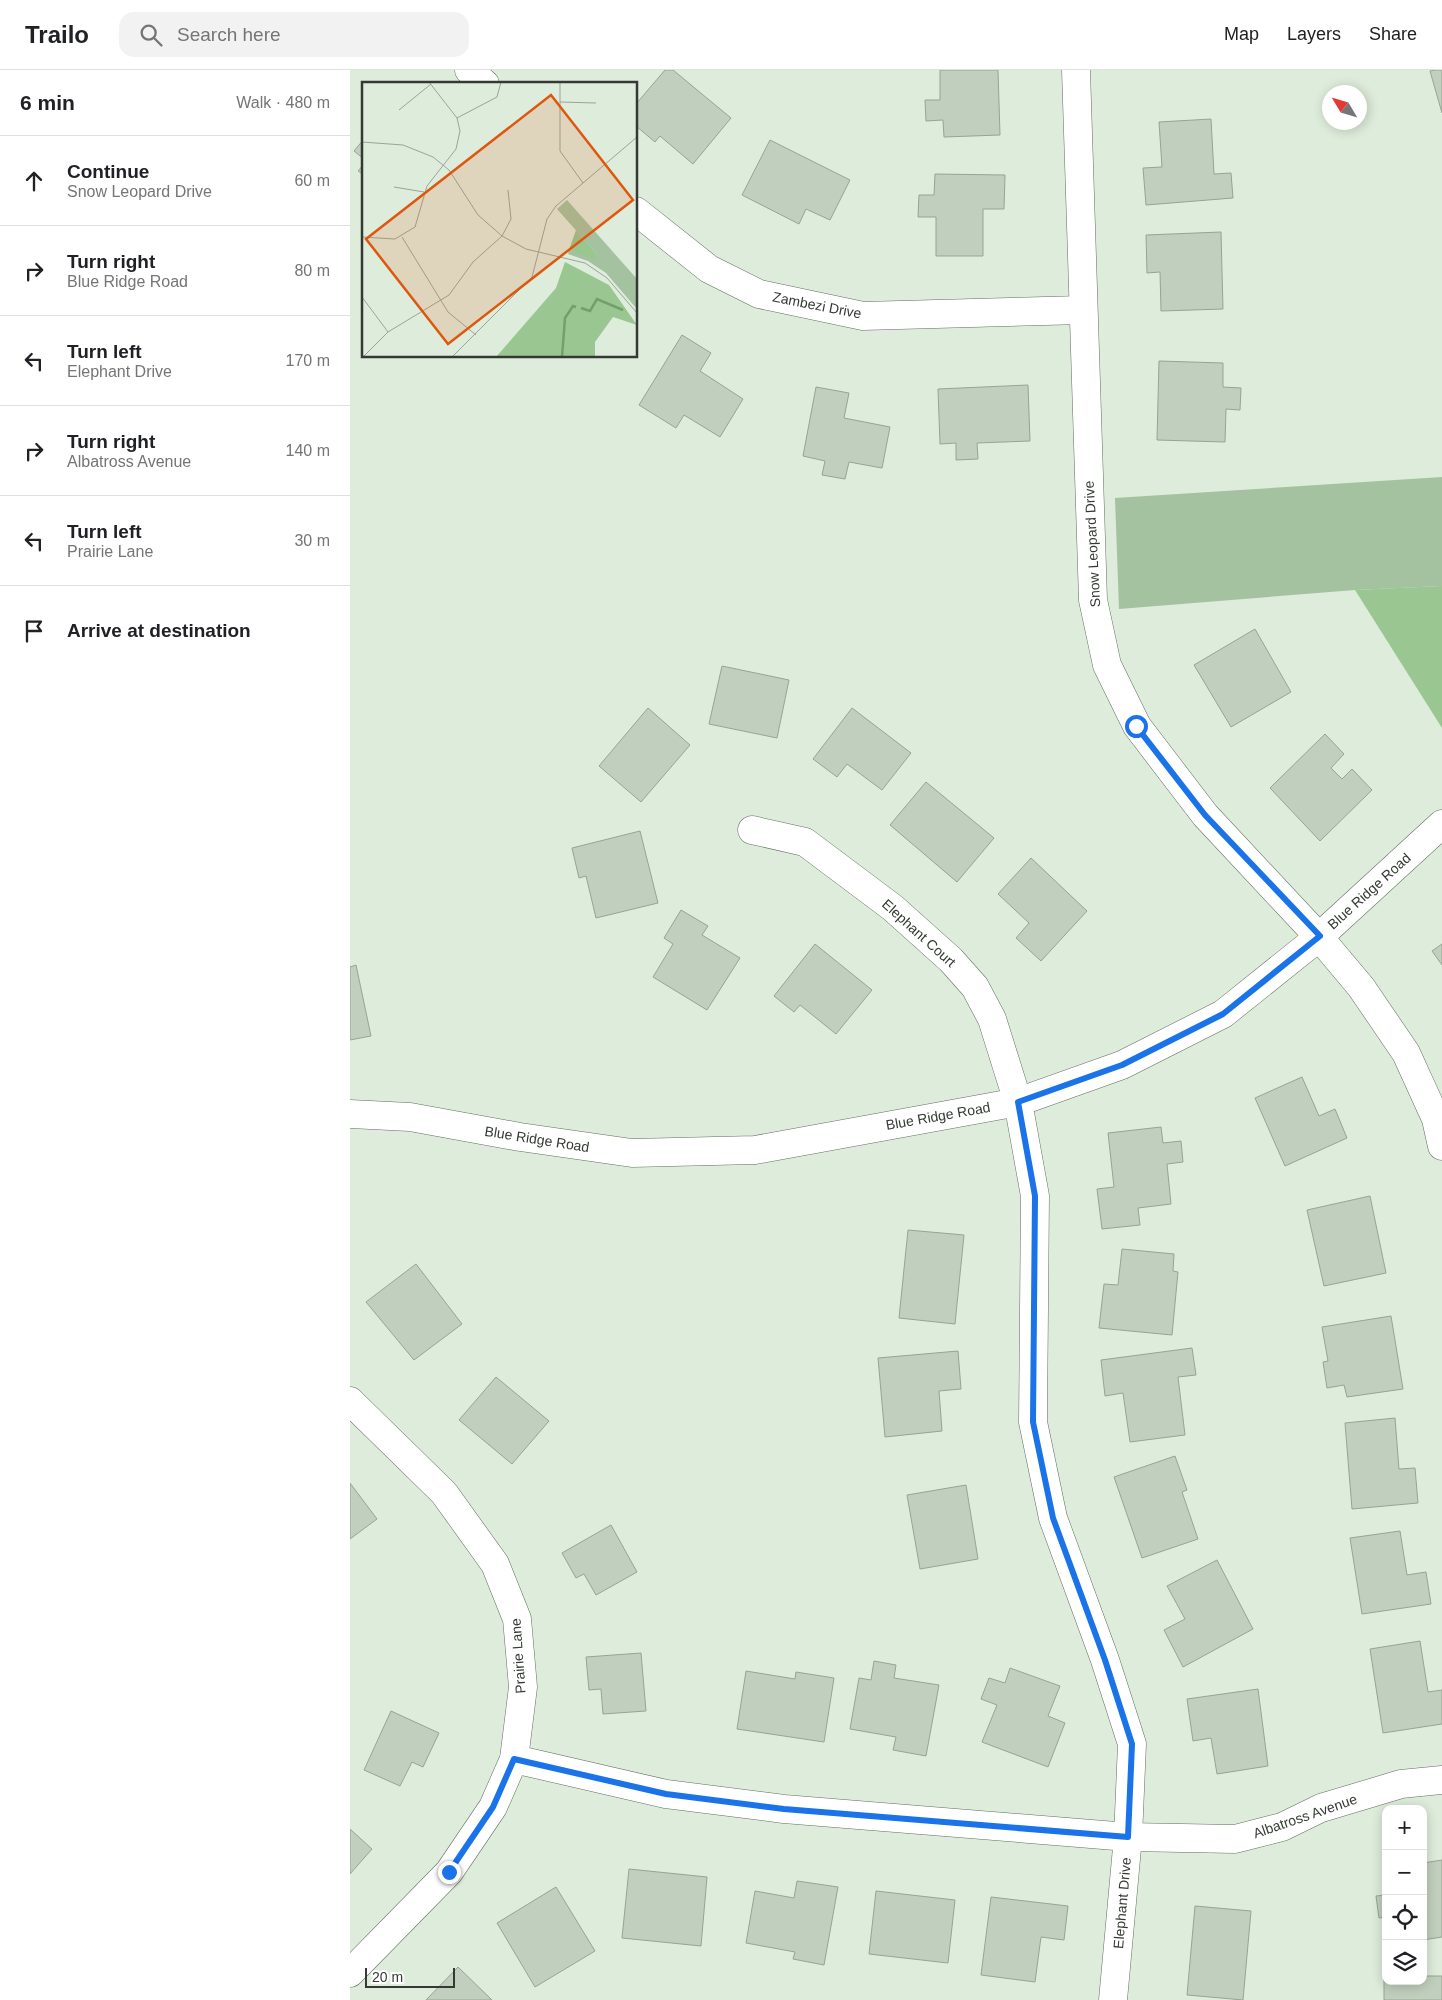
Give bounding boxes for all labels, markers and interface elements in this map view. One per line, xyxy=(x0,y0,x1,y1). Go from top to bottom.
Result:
search box xyxy=(119,12,469,57)
text: Trailo xyxy=(25,21,89,48)
icon: search xyxy=(137,21,165,49)
text: Search here xyxy=(177,24,281,45)
text: Map xyxy=(1224,24,1259,44)
text: Layers xyxy=(1287,24,1341,44)
text: Share xyxy=(1369,24,1417,44)
inset map xyxy=(362,82,638,358)
north arrow xyxy=(1322,85,1367,130)
text: 6 min xyxy=(20,91,75,114)
text: Walk · 480 m xyxy=(236,94,330,111)
text: Continue xyxy=(67,161,149,182)
icon: ahead xyxy=(20,167,48,195)
text: 60 m xyxy=(294,172,330,189)
text: Snow Leopard Drive xyxy=(67,183,212,200)
text: Turn right xyxy=(67,251,155,272)
icon: right xyxy=(20,257,48,285)
text: 80 m xyxy=(294,262,330,279)
text: Blue Ridge Road xyxy=(67,273,188,290)
street label: Zambezi Drive xyxy=(771,289,863,322)
text: Turn left xyxy=(67,341,142,362)
icon: left xyxy=(20,347,48,375)
text: 170 m xyxy=(286,352,330,369)
text: Elephant Drive xyxy=(67,363,172,380)
text: Turn right xyxy=(67,431,155,452)
icon: right xyxy=(20,437,48,465)
text: 140 m xyxy=(286,442,330,459)
text: Albatross Avenue xyxy=(67,453,191,470)
street label: Snow Leopard Drive xyxy=(1081,480,1103,608)
text: Turn left xyxy=(67,521,142,542)
icon: left xyxy=(20,527,48,555)
text: 30 m xyxy=(294,532,330,549)
text: Prairie Lane xyxy=(67,543,153,560)
icon: arrive xyxy=(20,617,48,645)
text: Arrive at destination xyxy=(67,620,251,641)
route start xyxy=(1125,715,1148,738)
street label: Blue Ridge Road xyxy=(1324,850,1414,932)
street label: Elephant Court xyxy=(879,896,959,970)
street label: Blue Ridge Road xyxy=(884,1099,992,1133)
street label: Blue Ridge Road xyxy=(483,1123,591,1155)
street label: Prairie Lane xyxy=(507,1618,529,1694)
street label: Albatross Avenue xyxy=(1251,1791,1359,1841)
map controls xyxy=(1382,1805,1427,1985)
button: + xyxy=(1382,1805,1427,1850)
button: − xyxy=(1382,1850,1427,1895)
street label: Elephant Drive xyxy=(1110,1856,1134,1949)
route end xyxy=(438,1861,461,1884)
button: locate xyxy=(1382,1895,1427,1940)
button: layers xyxy=(1382,1940,1427,1985)
scale bar xyxy=(365,1965,455,1988)
text: 20 m xyxy=(372,1969,403,1985)

